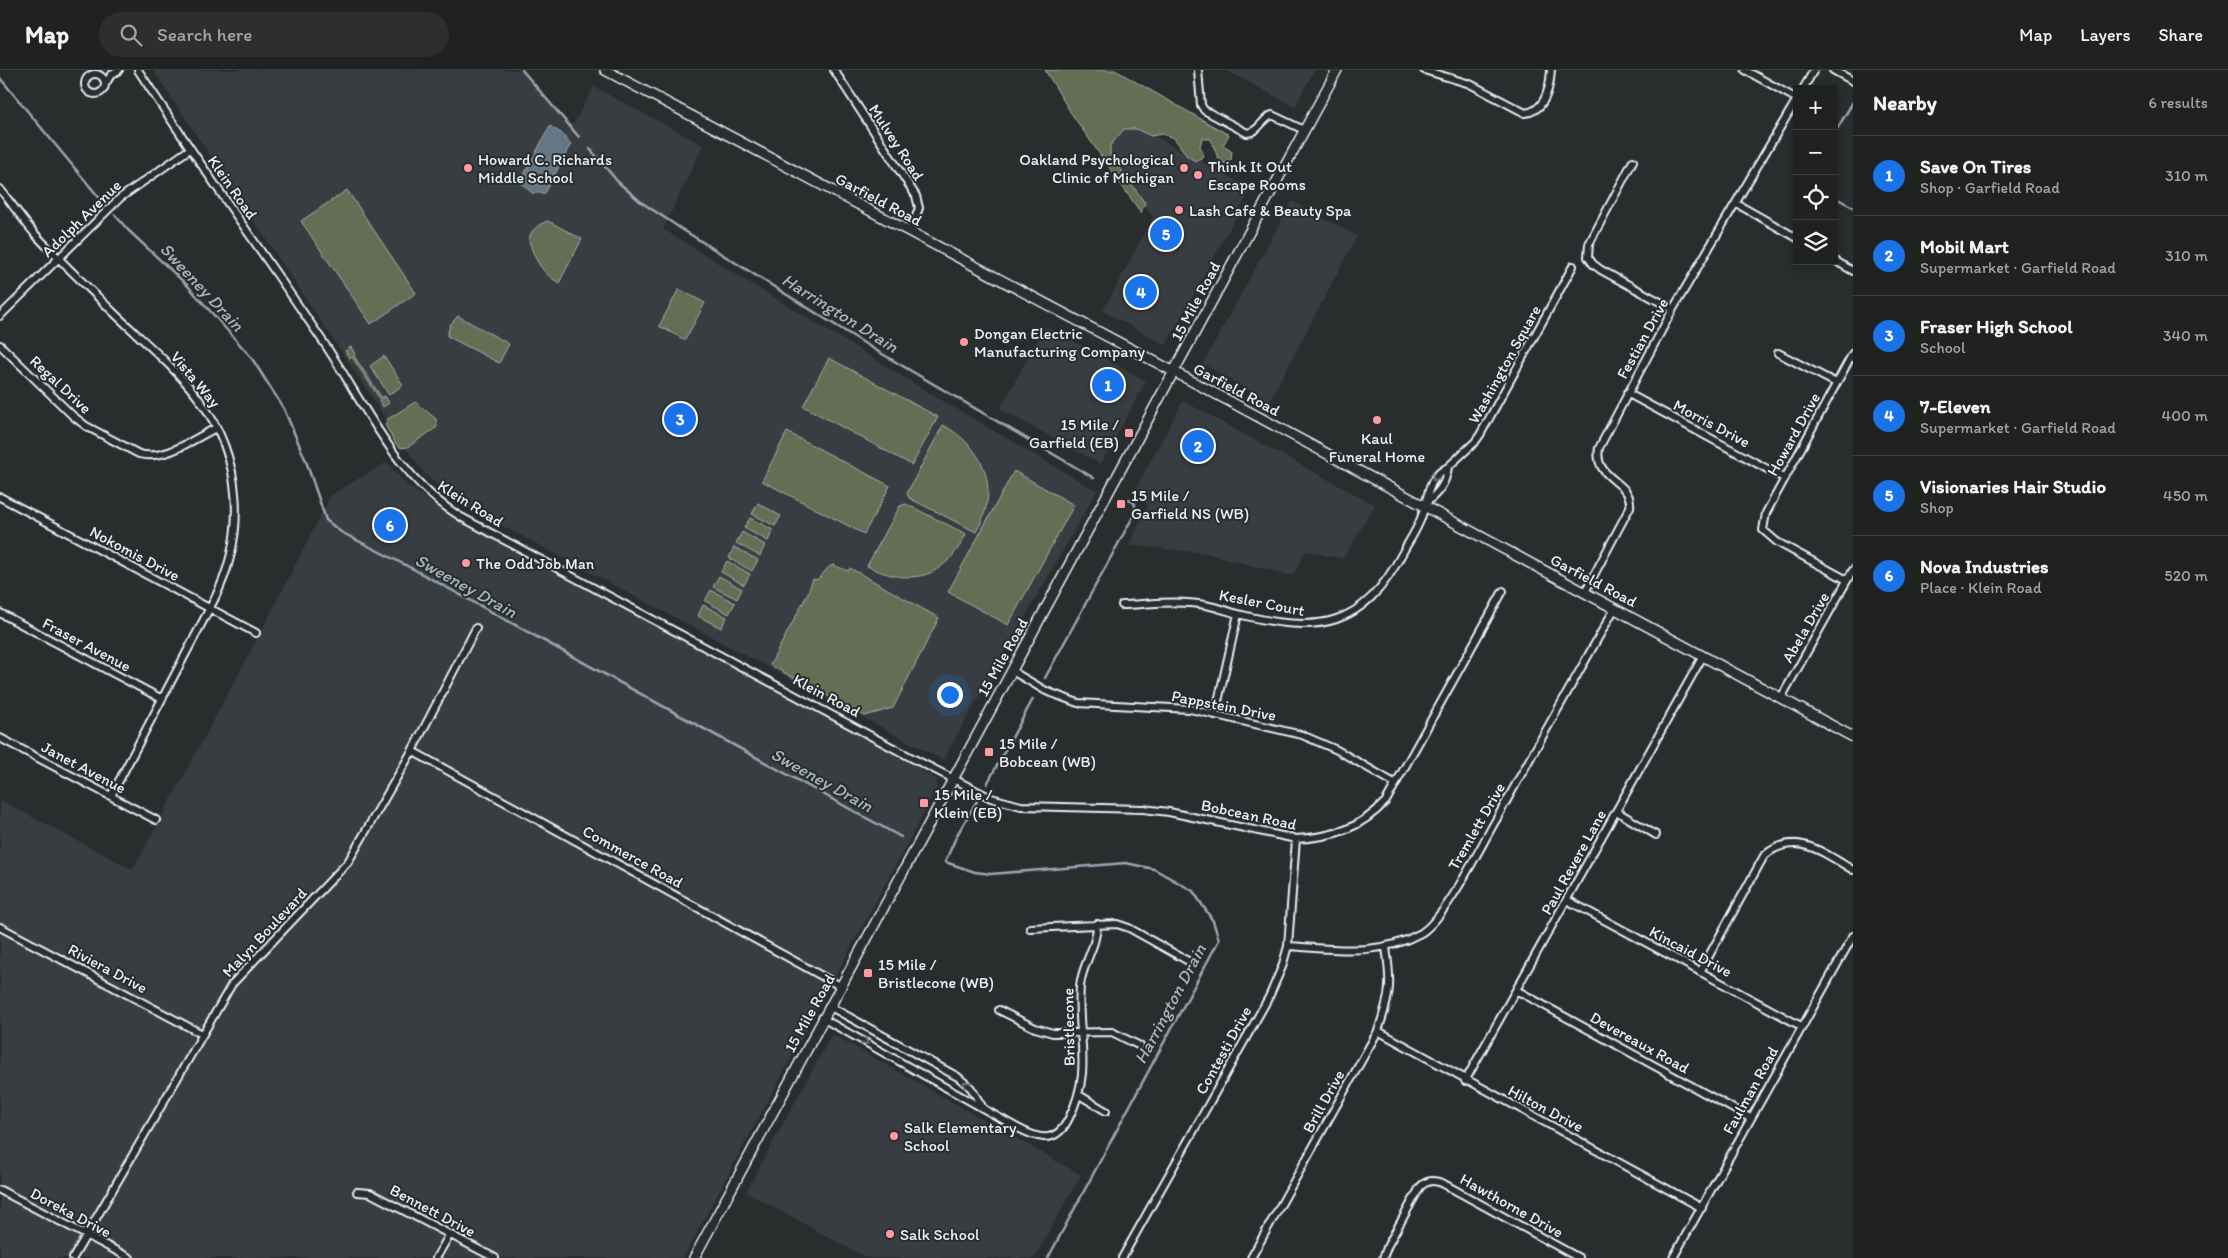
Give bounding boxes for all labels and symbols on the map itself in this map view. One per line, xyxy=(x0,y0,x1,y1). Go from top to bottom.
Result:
street label: Mulvey Road xyxy=(865,101,928,184)
place label: Howard C. Richards Middle School xyxy=(478,150,612,187)
place label: Oakland Psychological Clinic of Michigan xyxy=(1019,150,1174,187)
street label: Klein Road xyxy=(204,152,262,223)
place label: Think It Out Escape Rooms xyxy=(1208,157,1306,194)
marker: Howard C. Richards Middle School xyxy=(462,162,474,174)
marker: Oakland Psychological Clinic of Michigan xyxy=(1178,162,1190,174)
street label: Garfield Road xyxy=(832,169,925,230)
marker: Think It Out Escape Rooms xyxy=(1192,169,1204,181)
street label: Adolph Avenue xyxy=(38,175,125,261)
place label: Lash Cafe & Beauty Spa xyxy=(1189,201,1352,220)
marker: Lash Cafe & Beauty Spa xyxy=(1173,204,1185,216)
pin: 5 xyxy=(1150,215,1182,253)
water label: Sweeney Drain xyxy=(155,238,249,336)
street label: 15 Mile Road xyxy=(1167,258,1224,344)
water label: Harrington Drain xyxy=(778,269,902,358)
pin: 4 xyxy=(1125,273,1157,311)
street label: Festian Drive xyxy=(1612,294,1672,382)
street label: Washington Square xyxy=(1464,301,1545,427)
place label: Dongan Electric Manufacturing Company xyxy=(974,324,1146,361)
marker: Dongan Electric Manufacturing Company xyxy=(958,336,970,348)
street label: Vista Way xyxy=(167,347,225,412)
street label: Regal Drive xyxy=(26,351,95,418)
street label: Garfield Road xyxy=(1190,359,1283,420)
pin: 1 xyxy=(1092,366,1124,404)
street label: Howard Drive xyxy=(1763,389,1824,479)
street label: Morris Drive xyxy=(1670,395,1753,452)
pin: 3 xyxy=(664,400,696,438)
marker: Kaul Funeral Home xyxy=(1371,414,1383,426)
place label: 15 Mile / Garfield (EB) xyxy=(1029,415,1119,452)
marker: 15 Mile / Garfield (EB) xyxy=(1123,427,1135,439)
pin: 2 xyxy=(1182,427,1214,465)
place label: Kaul Funeral Home xyxy=(1329,429,1425,466)
one-way arrow xyxy=(1432,473,1442,482)
street label: Klein Road xyxy=(434,476,507,531)
place label: 15 Mile / Garfield NS (WB) xyxy=(1131,486,1249,523)
marker: 15 Mile / Garfield NS (WB) xyxy=(1115,498,1127,510)
pin: 6 xyxy=(374,506,406,544)
street label: Nokomis Drive xyxy=(87,522,183,585)
water label: Sweeney Drain xyxy=(411,549,521,623)
street label: Garfield Road xyxy=(1547,550,1640,611)
place label: The Odd Job Man xyxy=(476,554,595,573)
marker: The Odd Job Man xyxy=(460,557,472,569)
street label: Kesler Court xyxy=(1218,585,1306,620)
street label: Abela Drive xyxy=(1778,589,1833,666)
street label: Fraser Avenue xyxy=(39,613,134,676)
street label: 15 Mile Road xyxy=(973,614,1032,700)
street label: Klein Road xyxy=(790,670,864,721)
your location xyxy=(937,682,963,708)
street label: Pappstein Drive xyxy=(1170,686,1278,725)
place label: 15 Mile / Bobcean (WB) xyxy=(999,734,1096,771)
street label: Janet Avenue xyxy=(38,737,129,798)
water label: Sweeney Drain xyxy=(767,743,877,817)
marker: 15 Mile / Bobcean (WB) xyxy=(983,746,995,758)
street label: Tremlett Drive xyxy=(1444,779,1509,873)
place label: 15 Mile / Klein (EB) xyxy=(934,785,1002,822)
street label: Bobcean Road xyxy=(1199,795,1299,834)
marker: 15 Mile / Klein (EB) xyxy=(918,797,930,809)
street label: Paul Revere Lane xyxy=(1537,806,1610,918)
street label: Commerce Road xyxy=(579,821,687,892)
street label: Malyn Boulevard xyxy=(218,884,311,981)
street label: Kincaid Drive xyxy=(1646,922,1735,981)
street label: Riviera Drive xyxy=(65,940,151,997)
water label: Harrington Drain xyxy=(1129,940,1211,1068)
place label: 15 Mile / Bristlecone (WB) xyxy=(878,955,994,992)
marker: 15 Mile / Bristlecone (WB) xyxy=(862,967,874,979)
street label: 15 Mile Road xyxy=(780,970,839,1056)
street label: Bristlecone xyxy=(1058,988,1079,1066)
street label: Contesti Drive xyxy=(1191,1003,1255,1098)
street label: Devereaux Road xyxy=(1587,1007,1693,1078)
one-way arrow xyxy=(860,1035,869,1045)
street label: Faulman Road xyxy=(1718,1043,1782,1138)
street label: Brill Drive xyxy=(1298,1066,1349,1136)
one-way arrow xyxy=(962,1081,971,1090)
street label: Hilton Drive xyxy=(1505,1081,1587,1136)
place label: Salk Elementary School xyxy=(904,1118,1017,1155)
marker: Salk Elementary School xyxy=(888,1130,900,1142)
street label: Hawthorne Drive xyxy=(1457,1169,1567,1242)
street label: Bennett Drive xyxy=(387,1180,479,1241)
street label: Doreka Drive xyxy=(27,1183,114,1242)
place label: Salk School xyxy=(900,1225,980,1244)
marker: Salk School xyxy=(884,1228,896,1240)

